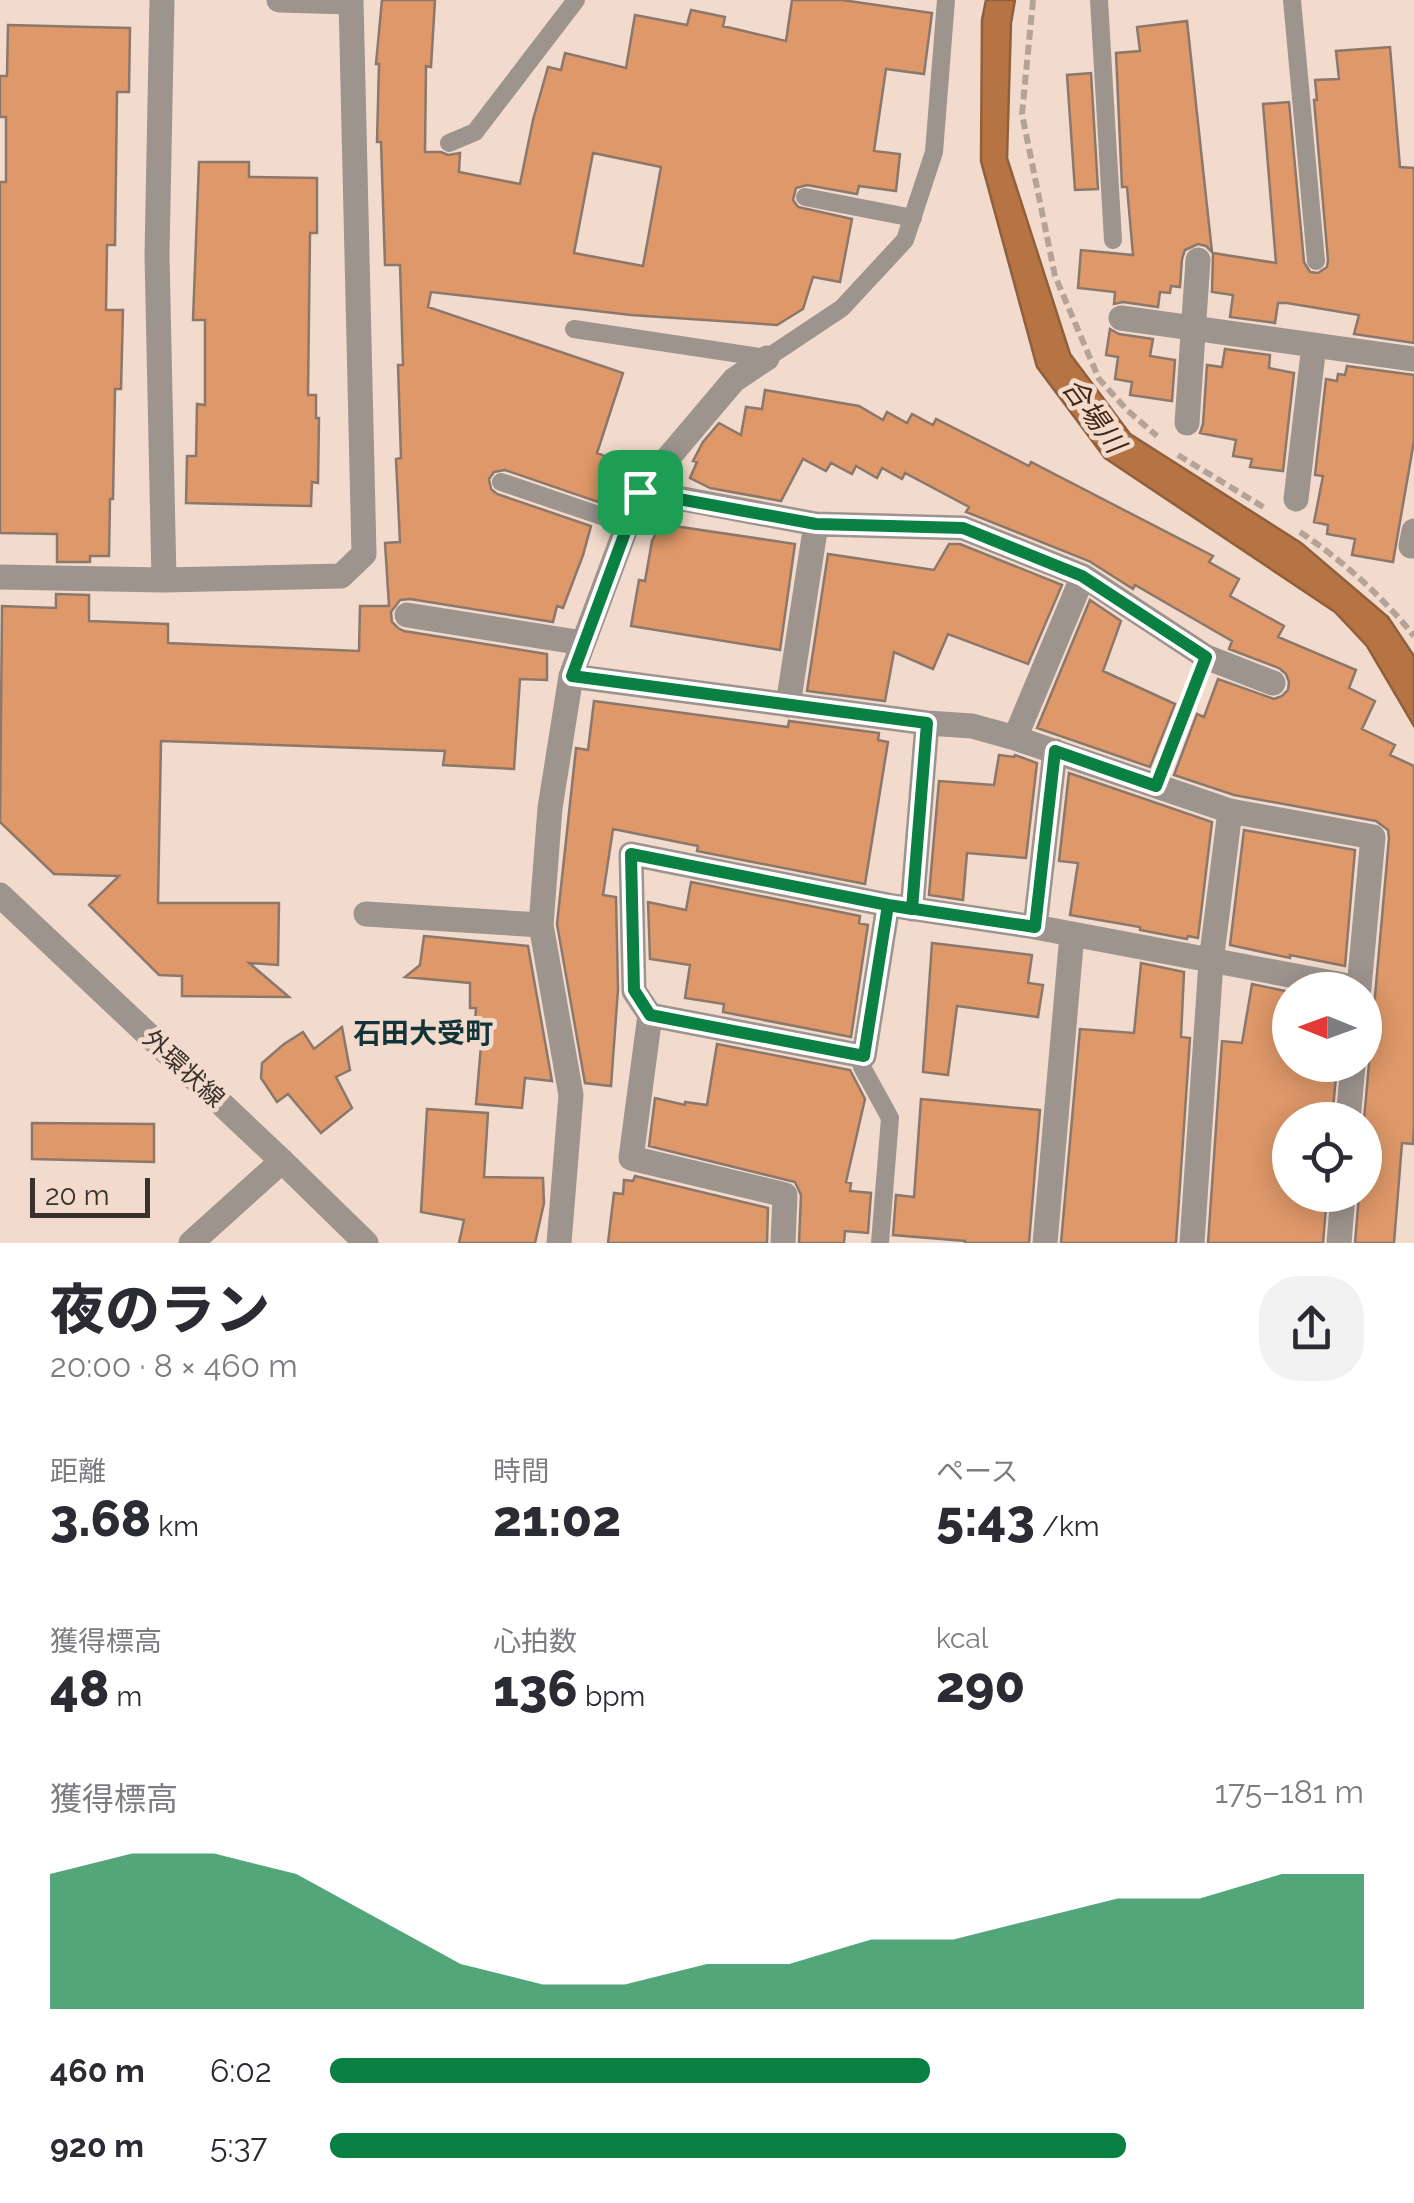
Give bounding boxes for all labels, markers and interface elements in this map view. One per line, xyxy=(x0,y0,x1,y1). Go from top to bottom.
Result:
water label: 合場川 xyxy=(1056,372,1133,461)
pin xyxy=(598,450,683,535)
icon: arrive xyxy=(613,465,668,520)
north arrow xyxy=(1272,972,1382,1082)
map controls xyxy=(1272,972,1382,1212)
district label: 石田大受町 xyxy=(353,1017,493,1050)
street label: 外環状線 xyxy=(137,1023,231,1113)
button: locate xyxy=(1272,1102,1382,1212)
scale bar xyxy=(30,1173,150,1218)
text: 20 m xyxy=(45,1179,110,1212)
button: share xyxy=(1259,1276,1364,1381)
text: 夜のラン xyxy=(50,1277,270,1342)
text: 20:00 · 8 × 460 m xyxy=(50,1347,298,1384)
text: 距離 xyxy=(50,1455,106,1488)
text: 時間 xyxy=(493,1455,549,1488)
text: ペース xyxy=(936,1455,1019,1488)
text: 3.68 xyxy=(50,1489,151,1548)
text: 21:02 xyxy=(493,1489,621,1548)
text: 5:43 xyxy=(936,1489,1035,1548)
text: km xyxy=(151,1510,199,1543)
text: /km xyxy=(1035,1510,1100,1543)
text: kcal xyxy=(936,1622,988,1655)
text: 獲得標高 xyxy=(50,1625,162,1658)
text: 心拍数 xyxy=(493,1625,577,1658)
text: 290 xyxy=(936,1655,1025,1714)
text: 48 xyxy=(50,1659,109,1718)
text: 136 xyxy=(493,1659,578,1718)
text: m xyxy=(109,1680,142,1713)
text: bpm xyxy=(578,1680,645,1713)
text: 175–181 m xyxy=(1215,1773,1364,1810)
text: 獲得標高 xyxy=(50,1780,178,1817)
text: 460 m xyxy=(50,2052,145,2089)
text: 6:02 xyxy=(210,2052,272,2089)
text: 920 m xyxy=(50,2127,144,2164)
text: 5:37 xyxy=(210,2127,268,2164)

